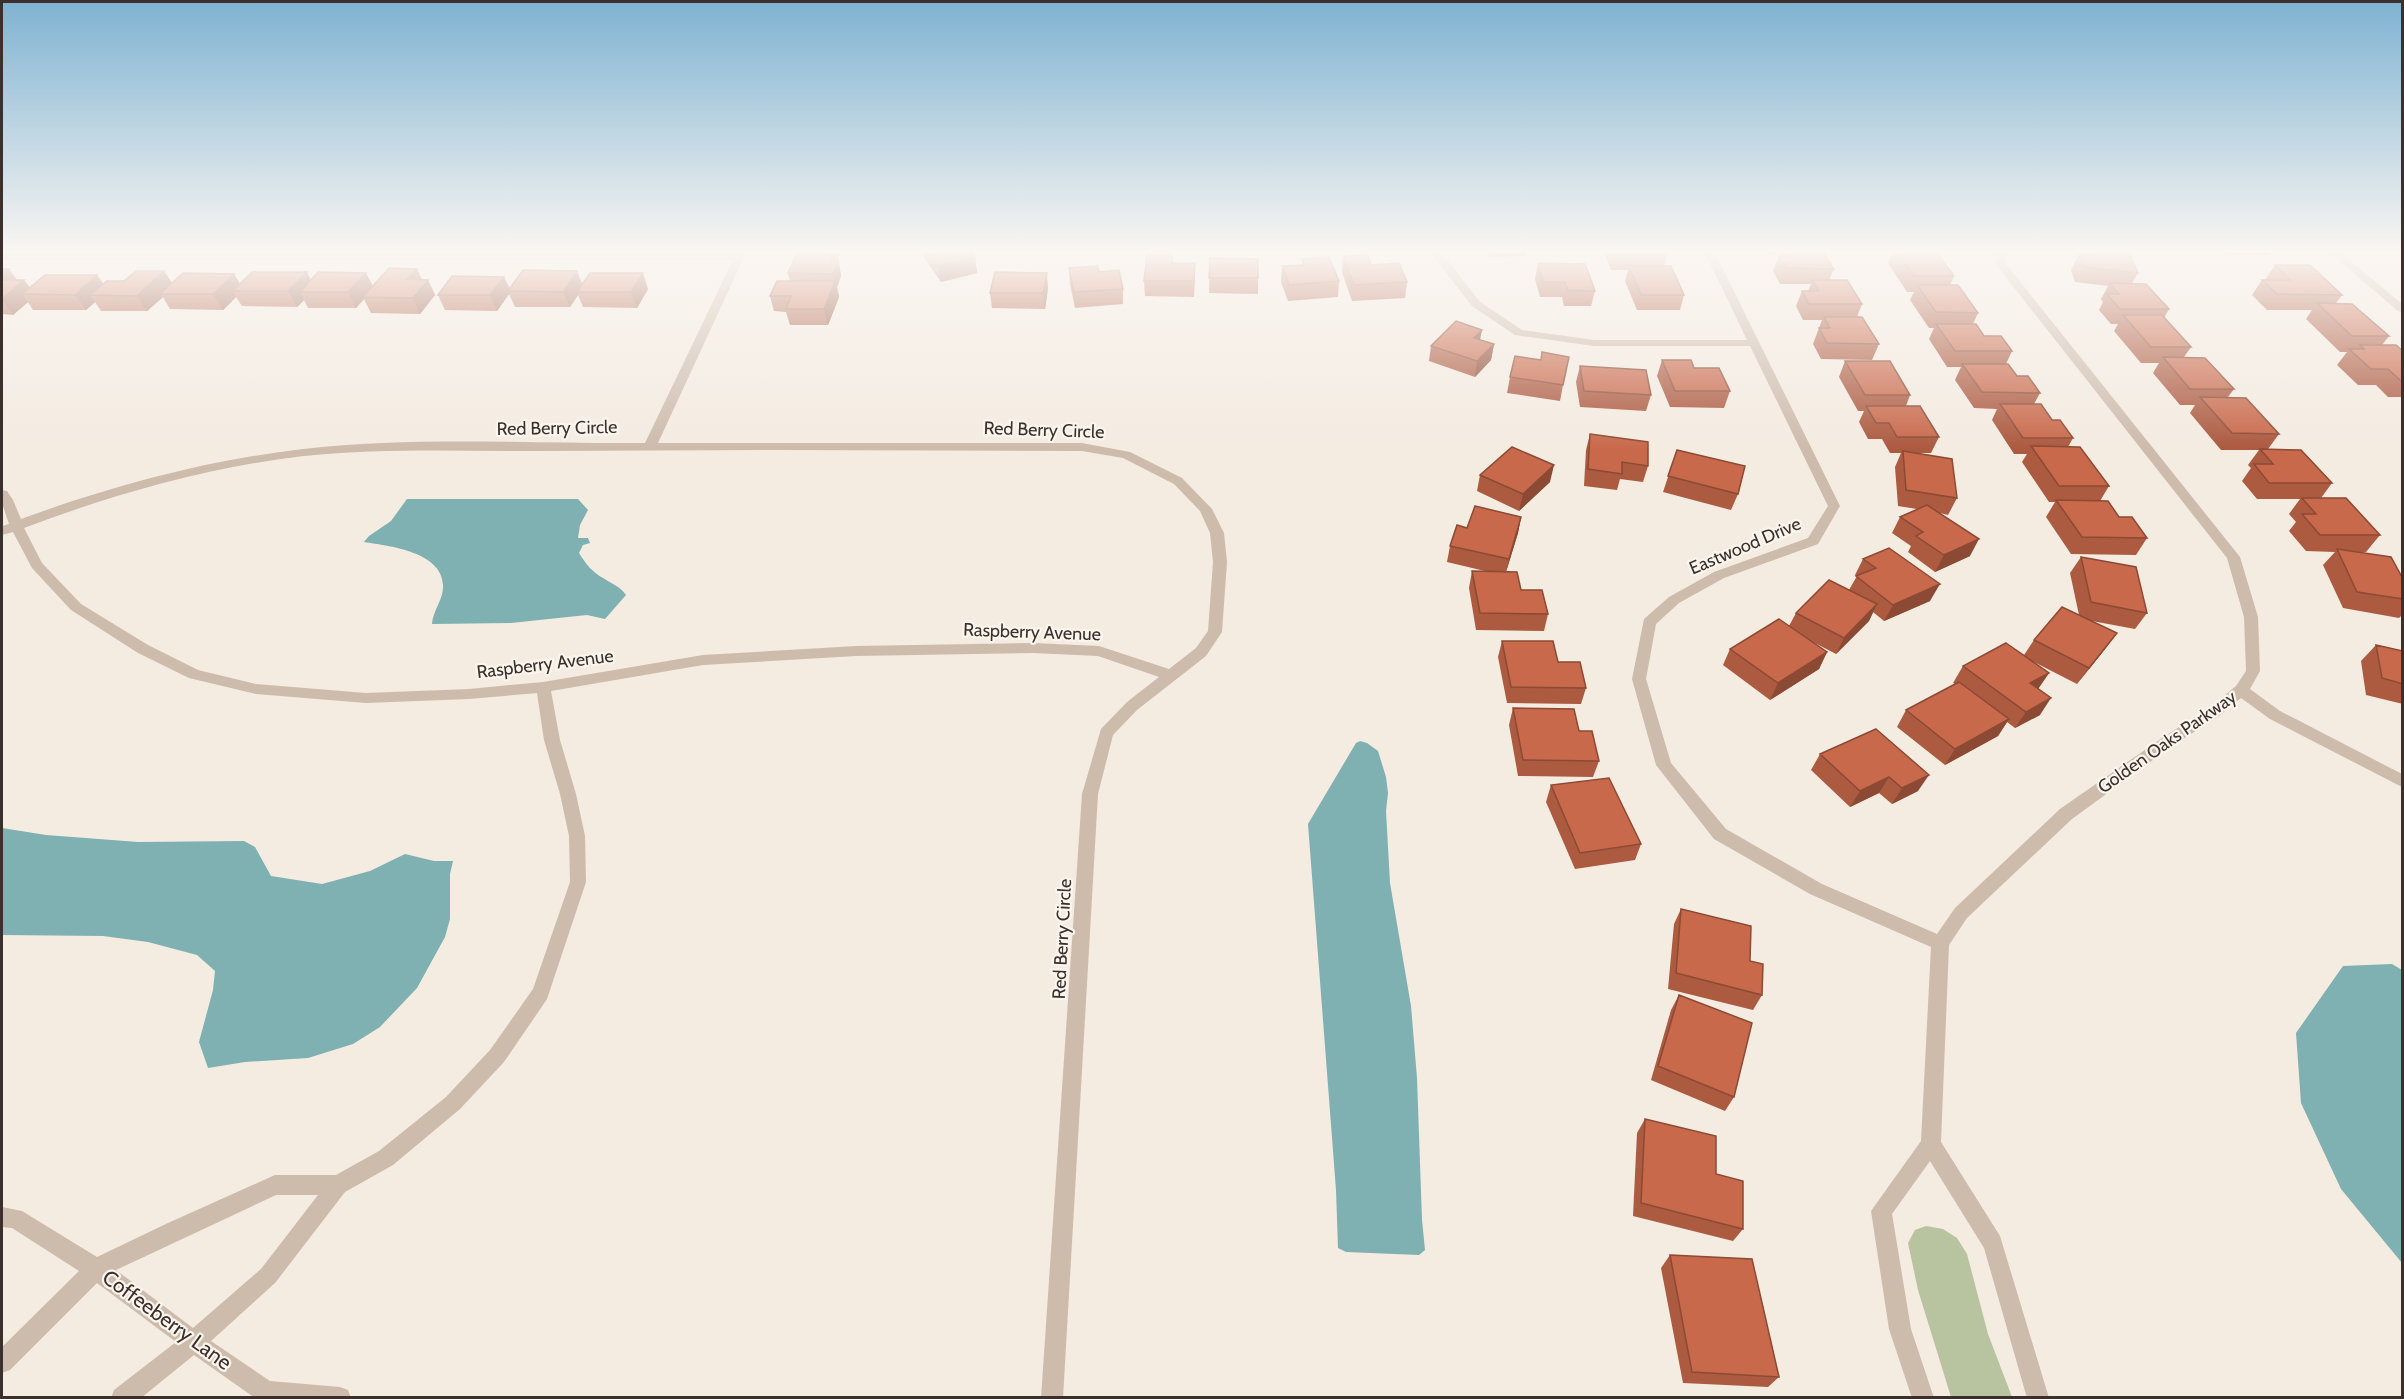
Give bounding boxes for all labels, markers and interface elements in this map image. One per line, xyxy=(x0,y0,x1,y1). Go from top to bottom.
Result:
street label: Red Berry Circle xyxy=(496,416,618,440)
street label: Red Berry Circle xyxy=(983,417,1105,443)
street label: Eastwood Drive xyxy=(1686,513,1804,579)
street label: Raspberry Avenue xyxy=(963,619,1101,645)
street label: Raspberry Avenue xyxy=(475,645,615,683)
street label: Golden Oaks Parkway xyxy=(2093,686,2241,798)
street label: Red Berry Circle xyxy=(1048,878,1076,1000)
street label: Coffeeberry Lane xyxy=(98,1264,237,1375)

